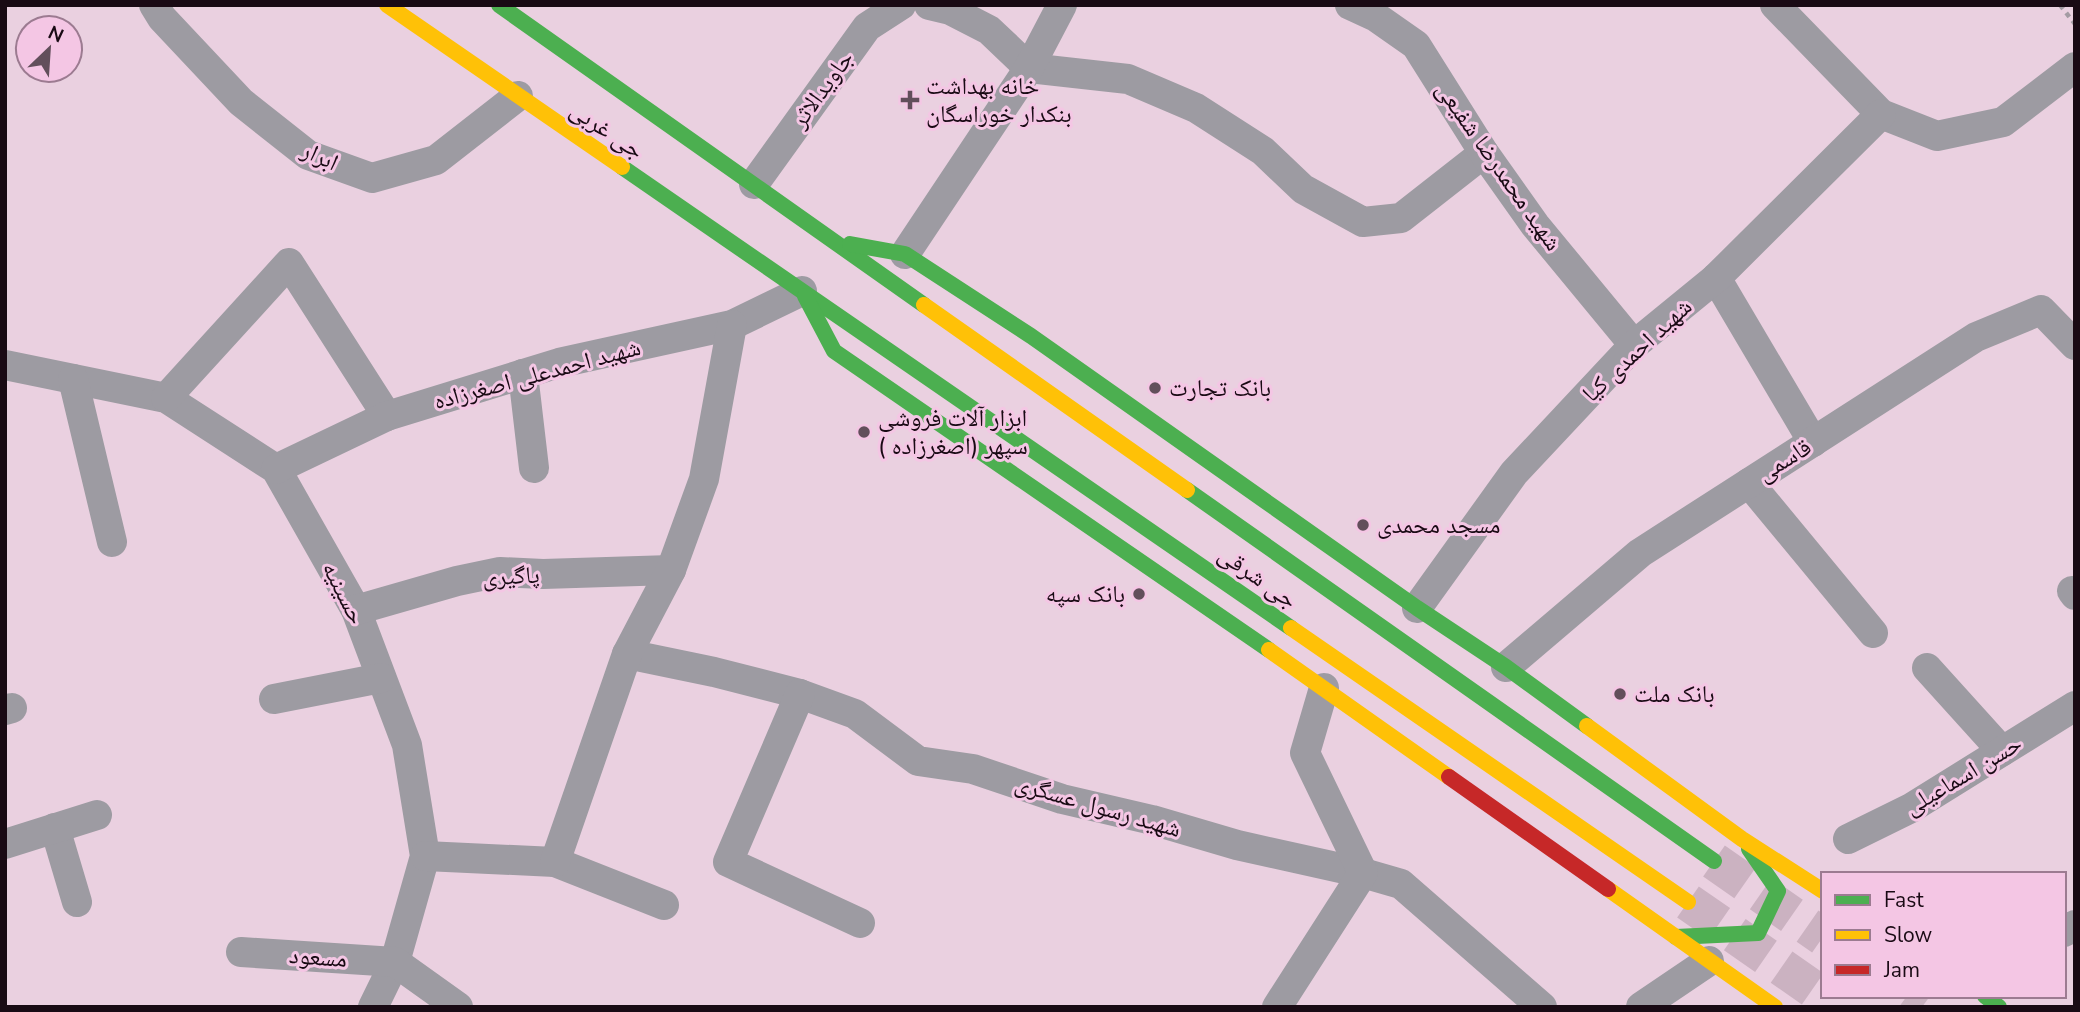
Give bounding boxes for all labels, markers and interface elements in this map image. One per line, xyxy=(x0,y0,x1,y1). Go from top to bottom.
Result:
north arrow xyxy=(14,14,84,84)
text: N xyxy=(44,20,68,49)
street label: جاویدالاثر xyxy=(783,44,861,135)
place label: خانه بهداشت بنکدار خوراسگان xyxy=(926,70,1072,130)
street label: شهید محمدرضا شفیعی xyxy=(1429,75,1569,257)
marker: خانه بهداشت بنکدار خوراسگان xyxy=(900,90,920,110)
street label: جی غربی xyxy=(564,94,650,166)
street label: ابرار xyxy=(296,133,344,178)
street label: شهید احمدی کیا xyxy=(1575,291,1699,409)
street label: شهید احمدعلی اصغرزاده xyxy=(430,331,644,417)
place label: بانک تجارت xyxy=(1169,372,1271,404)
marker: بانک تجارت xyxy=(1147,380,1163,396)
place label: ابزار آلات فروشی سپهر (اصغرزاده ) xyxy=(878,402,1028,462)
marker: ابزار آلات فروشی سپهر (اصغرزاده ) xyxy=(856,424,872,440)
street label: قاسمی xyxy=(1751,431,1817,489)
place label: مسجد محمدی xyxy=(1377,509,1500,541)
marker: مسجد محمدی xyxy=(1355,517,1371,533)
street label: جی شرقی xyxy=(1212,538,1304,616)
street label: حسینیه xyxy=(315,556,373,630)
street label: پاگیری xyxy=(481,559,541,593)
place label: بانک سپه xyxy=(1046,578,1125,610)
marker: بانک سپه xyxy=(1131,586,1147,602)
place label: بانک ملت xyxy=(1634,678,1715,710)
marker: بانک ملت xyxy=(1612,686,1628,702)
street label: حسن اسماعیلی xyxy=(1898,727,2028,823)
street label: شهید رسول عسگری xyxy=(1011,767,1185,845)
legend xyxy=(1821,872,2066,998)
text: Fast xyxy=(1884,886,1924,914)
text: Slow xyxy=(1884,921,1933,949)
street label: مسعود xyxy=(288,939,348,975)
text: Jam xyxy=(1883,956,1920,984)

